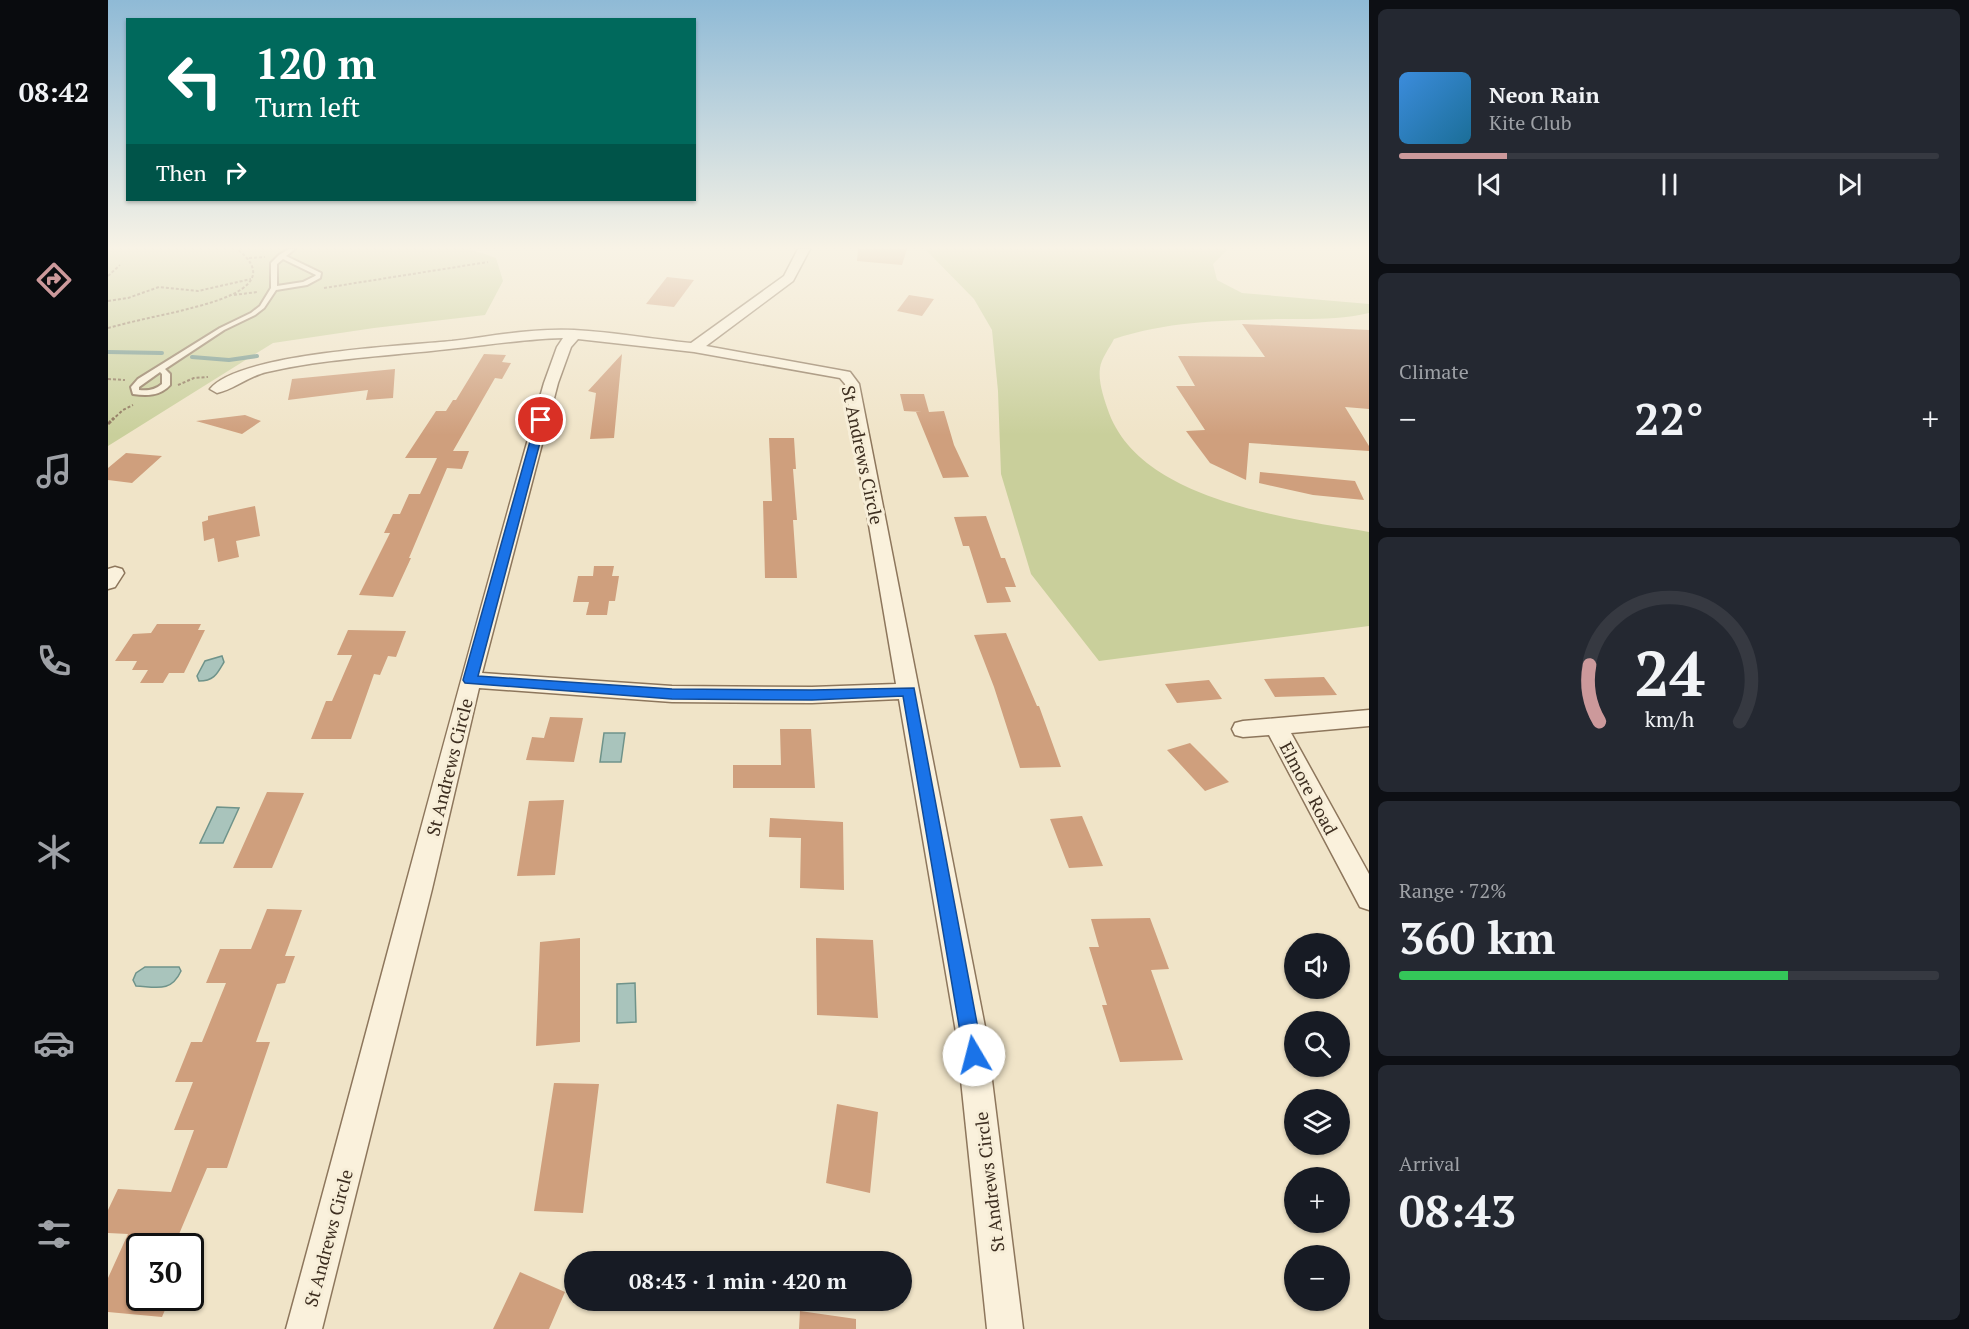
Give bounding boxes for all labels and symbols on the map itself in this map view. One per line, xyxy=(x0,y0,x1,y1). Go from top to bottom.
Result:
street label: St Andrews Circle xyxy=(837,383,889,527)
pin xyxy=(515,394,566,445)
street label: St Andrews Circle xyxy=(420,696,478,838)
street label: Elmore Road xyxy=(1274,737,1344,839)
position arrow xyxy=(942,1023,1006,1087)
street label: St Andrews Circle xyxy=(968,1110,1010,1254)
street label: St Andrews Circle xyxy=(298,1167,358,1309)
speed limit sign: 30 xyxy=(126,1233,204,1311)

